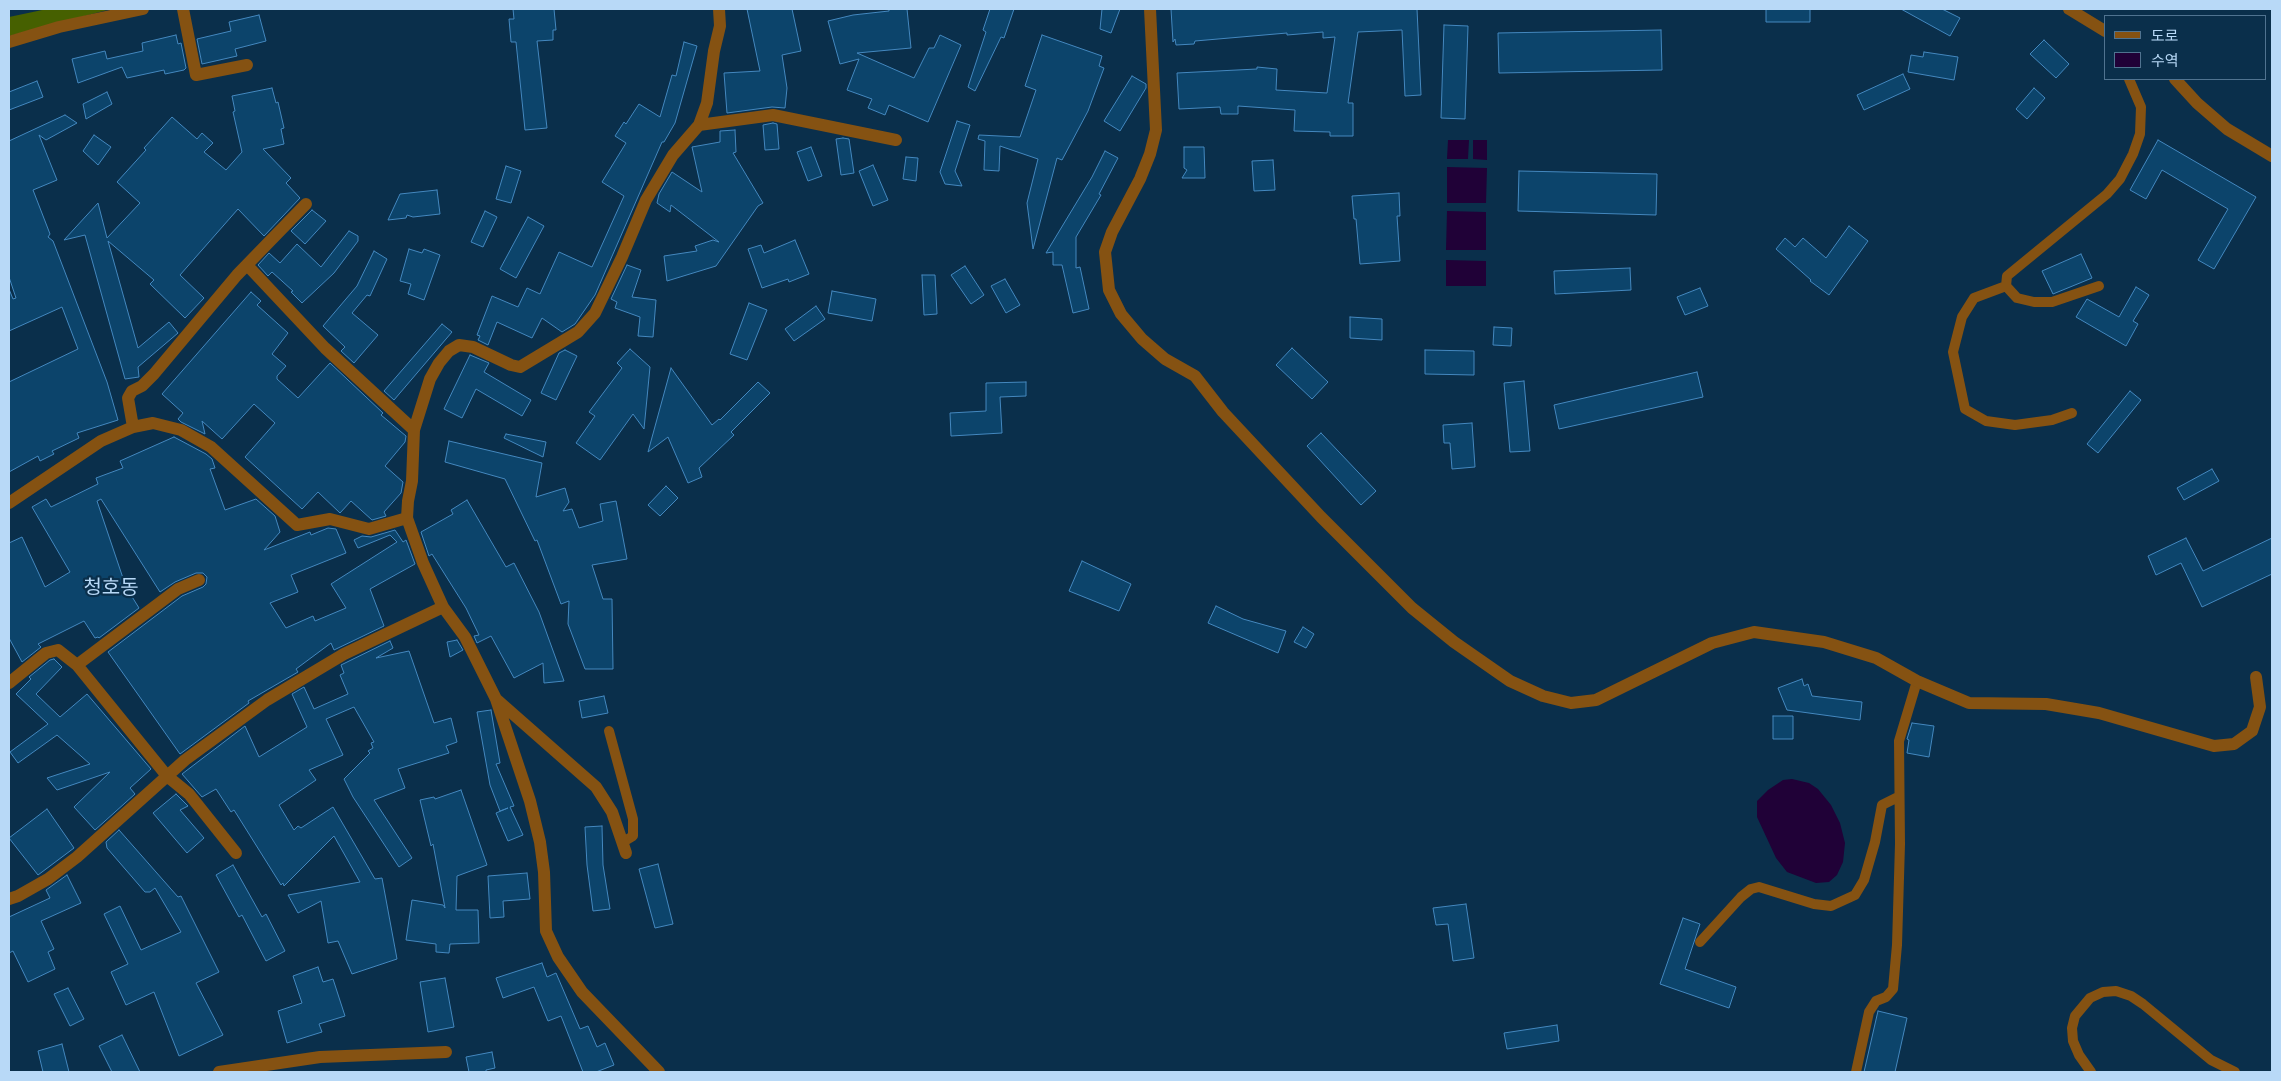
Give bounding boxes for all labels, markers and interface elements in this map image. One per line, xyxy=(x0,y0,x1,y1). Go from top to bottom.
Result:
legend xyxy=(2104,15,2266,80)
text: 도로 xyxy=(2151,27,2179,45)
text: 수역 xyxy=(2151,52,2179,70)
district label: 청호동 xyxy=(83,577,139,601)

